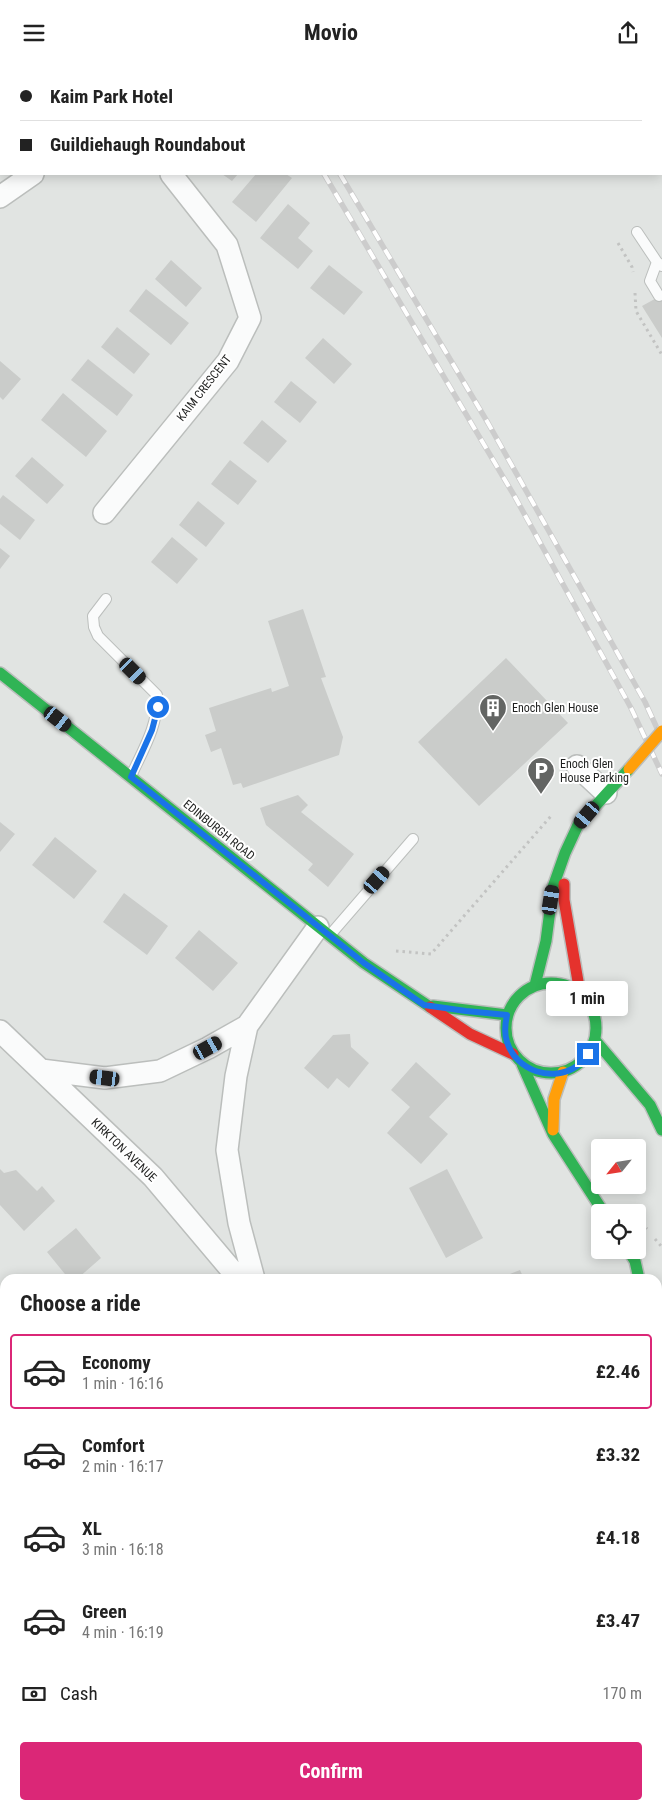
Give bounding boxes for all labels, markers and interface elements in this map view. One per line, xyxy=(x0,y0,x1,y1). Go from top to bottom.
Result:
icon: menu xyxy=(20,19,48,47)
icon: share xyxy=(614,19,642,47)
text: Movio xyxy=(304,20,358,45)
text: Kaim Park Hotel xyxy=(50,85,173,108)
text: Guildiehaugh Roundabout xyxy=(50,133,245,156)
street label: KAIM CRESCENT xyxy=(174,352,234,424)
car xyxy=(117,655,148,687)
building icon: Enoch Glen House xyxy=(478,693,508,732)
route start xyxy=(147,696,169,718)
place label: Enoch Glen House xyxy=(512,701,599,715)
car xyxy=(41,704,74,734)
parking icon: Enoch Glen House Parking xyxy=(526,756,556,795)
place label: Enoch Glen House Parking xyxy=(560,757,629,785)
street label: EDINBURGH ROAD xyxy=(181,797,257,863)
car xyxy=(571,799,602,831)
car xyxy=(361,864,392,896)
car xyxy=(541,884,560,916)
callout: 1 min xyxy=(547,981,629,1017)
text: 1 min xyxy=(569,989,605,1008)
car xyxy=(191,1034,224,1062)
route end xyxy=(577,1043,599,1065)
car xyxy=(89,1069,120,1087)
street label: KIRKTON AVENUE xyxy=(88,1115,160,1185)
north arrow xyxy=(591,1139,646,1194)
map controls xyxy=(591,1139,646,1259)
button: locate xyxy=(591,1204,646,1259)
text: Choose a ride xyxy=(20,1291,141,1316)
icon: car xyxy=(22,1349,67,1394)
text: Economy xyxy=(82,1351,151,1374)
text: £2.46 xyxy=(596,1360,640,1383)
text: 1 min · 16:16 xyxy=(82,1374,164,1393)
icon: car xyxy=(22,1432,67,1477)
text: Comfort xyxy=(82,1434,145,1457)
text: £3.32 xyxy=(596,1443,640,1466)
text: 2 min · 16:17 xyxy=(82,1457,164,1476)
icon: car xyxy=(22,1515,67,1560)
text: XL xyxy=(82,1517,102,1540)
text: £4.18 xyxy=(596,1526,640,1549)
text: 3 min · 16:18 xyxy=(82,1540,164,1559)
icon: car xyxy=(22,1598,67,1643)
text: Green xyxy=(82,1600,127,1623)
text: £3.47 xyxy=(596,1609,640,1632)
text: 4 min · 16:19 xyxy=(82,1623,164,1642)
icon: cash xyxy=(20,1680,48,1708)
text: Cash xyxy=(60,1682,98,1705)
text: 170 m xyxy=(603,1684,642,1703)
button: Confirm xyxy=(20,1742,642,1800)

